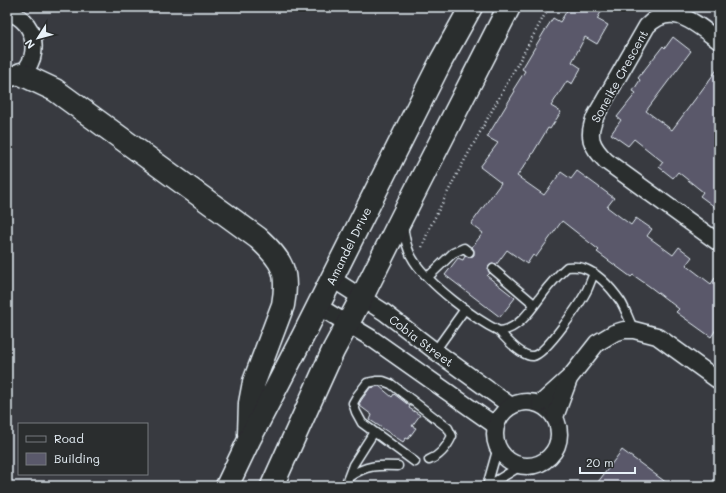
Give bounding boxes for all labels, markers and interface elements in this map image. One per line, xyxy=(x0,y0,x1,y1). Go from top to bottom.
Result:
north arrow xyxy=(18,18,58,58)
street label: Soneike Crescent xyxy=(587,27,651,125)
text: N xyxy=(21,36,38,52)
street label: Amandel Drive xyxy=(322,204,375,288)
street label: Cobia Street xyxy=(386,311,457,370)
legend xyxy=(18,423,148,475)
text: Road xyxy=(54,430,84,446)
scale bar xyxy=(580,449,635,475)
text: Building xyxy=(54,450,100,466)
text: 20 m xyxy=(586,454,614,470)

